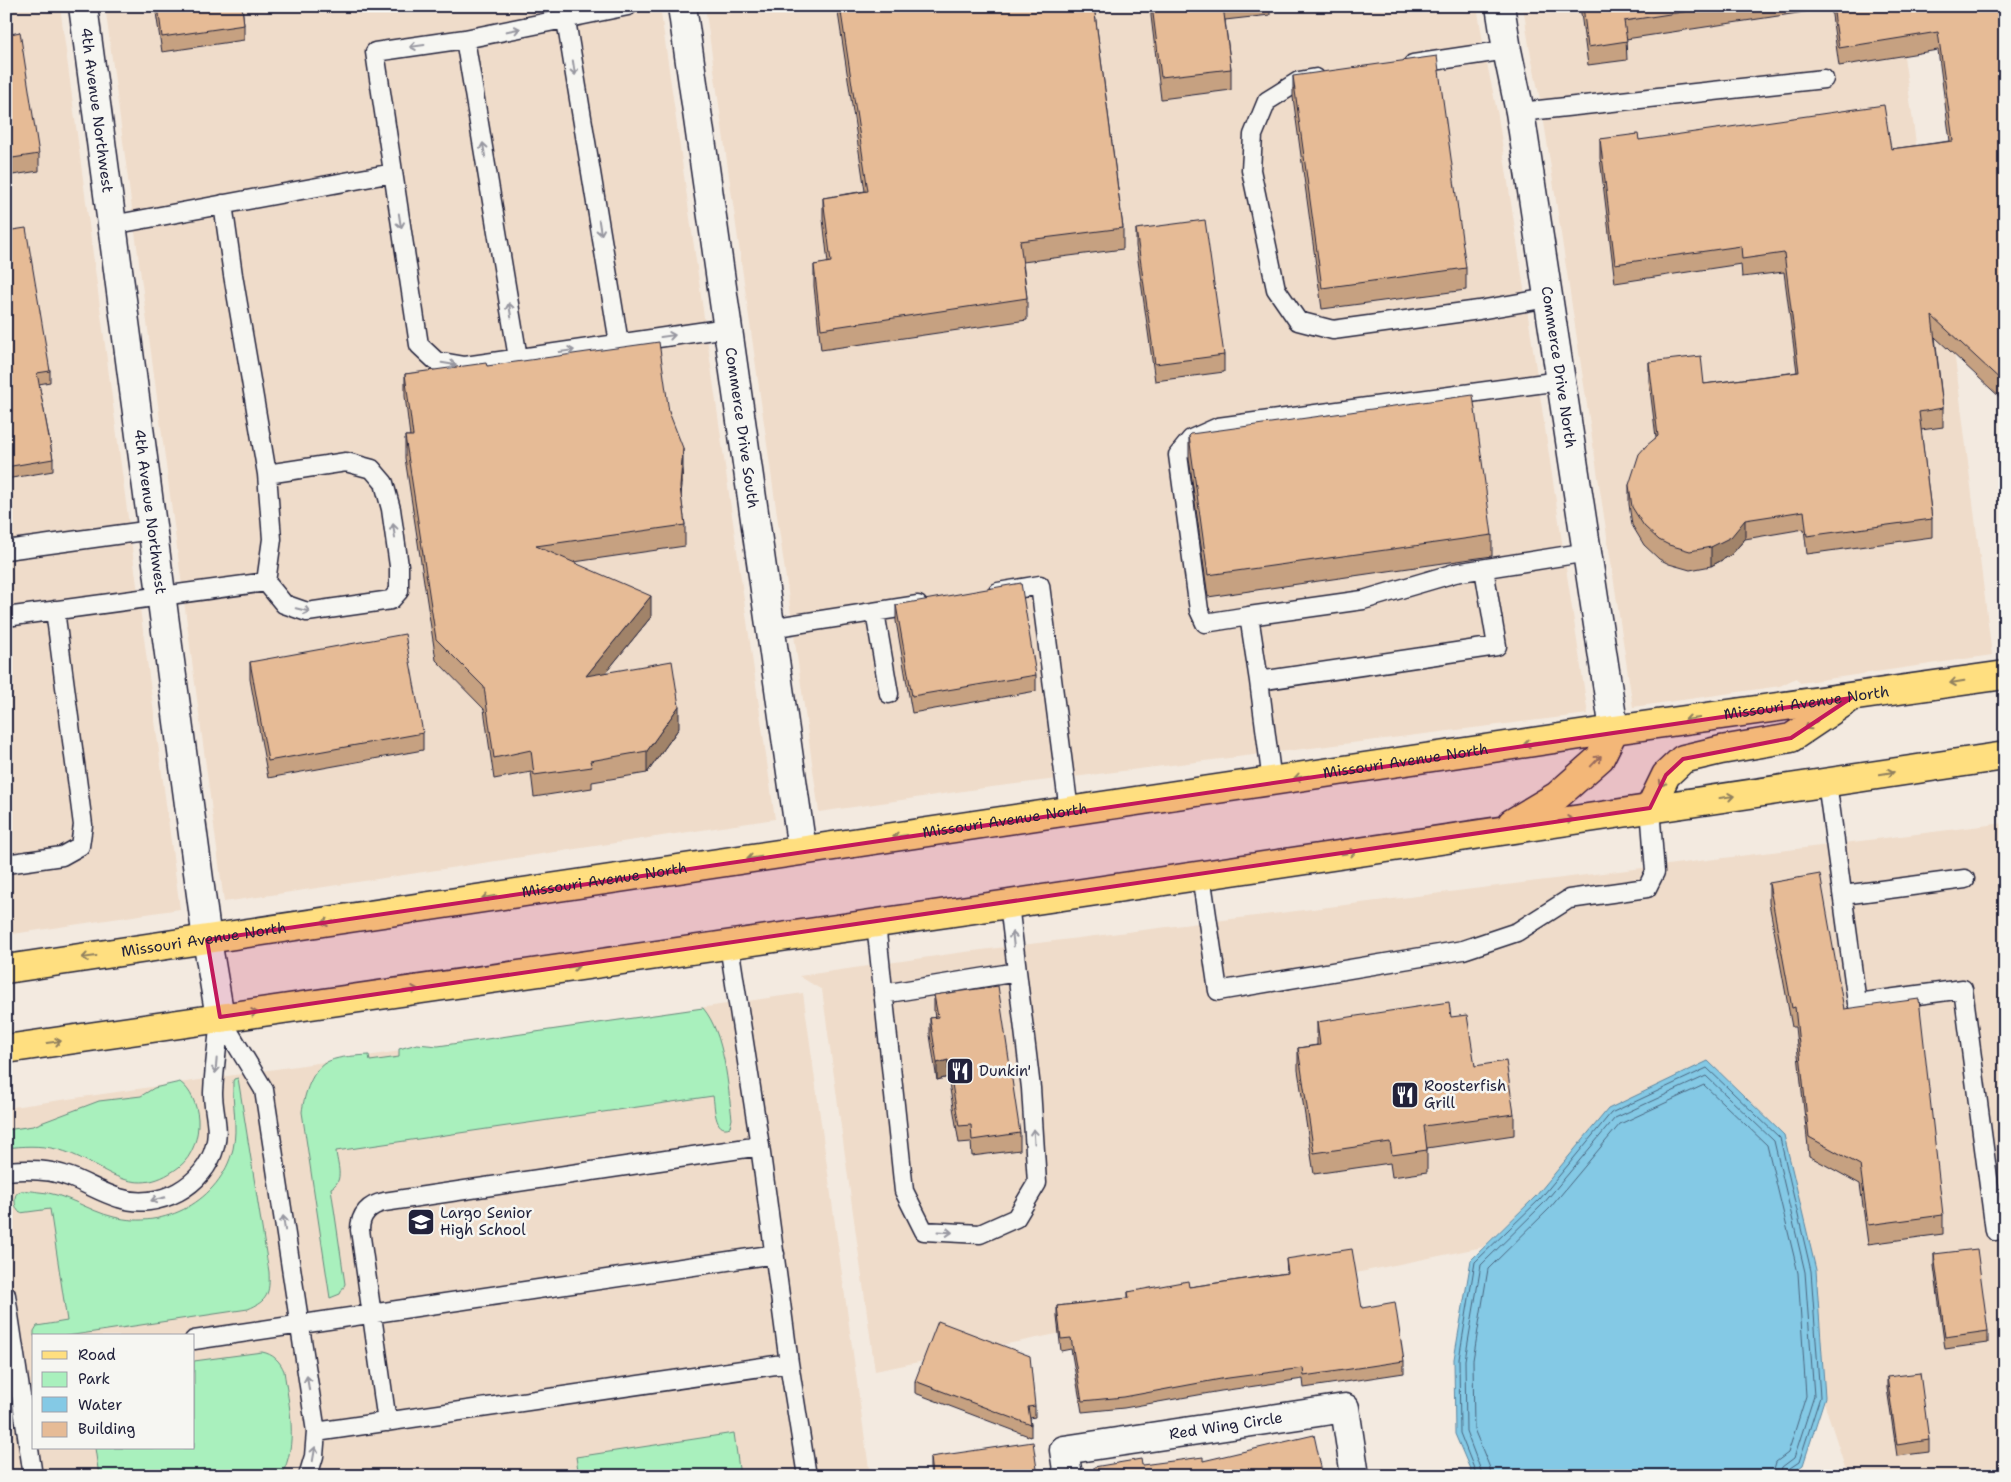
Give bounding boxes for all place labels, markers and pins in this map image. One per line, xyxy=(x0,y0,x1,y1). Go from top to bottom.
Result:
restaurant icon: Dunkin' xyxy=(945,1056,975,1086)
place label: Dunkin' xyxy=(979,1061,1031,1081)
place label: Roosterfish Grill xyxy=(1424,1076,1506,1113)
restaurant icon: Roosterfish Grill xyxy=(1390,1080,1420,1110)
place label: Largo Senior High School xyxy=(440,1203,532,1240)
school or university icon: Largo Senior High School xyxy=(406,1207,436,1237)

